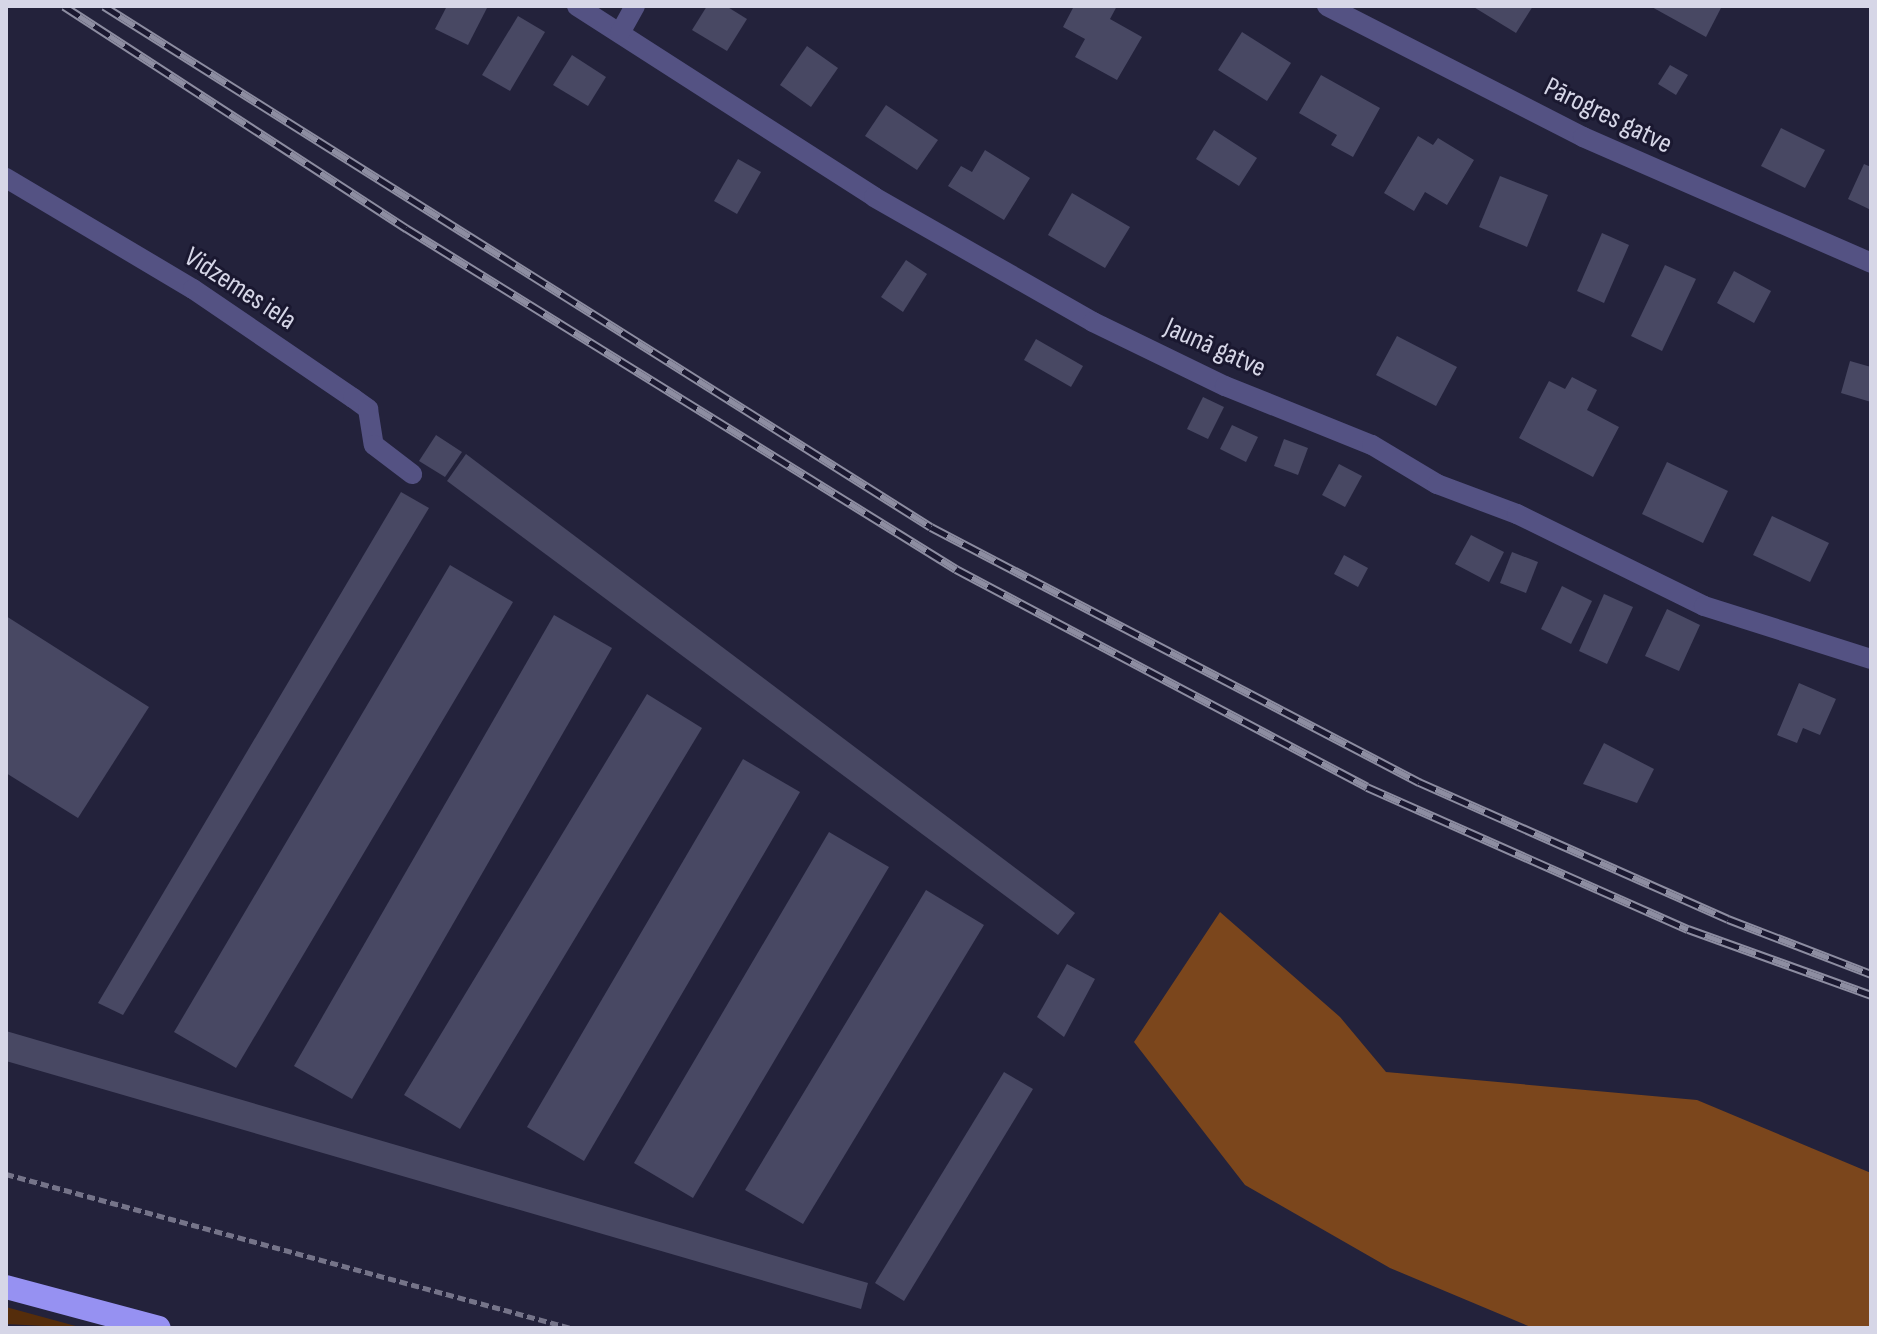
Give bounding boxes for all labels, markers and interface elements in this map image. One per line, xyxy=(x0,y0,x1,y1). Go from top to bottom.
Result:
street label: Pārogres gatve xyxy=(1539,71,1677,161)
street label: Vidzemes iela xyxy=(178,240,302,338)
street label: Jaunā gatve xyxy=(1159,311,1271,385)

